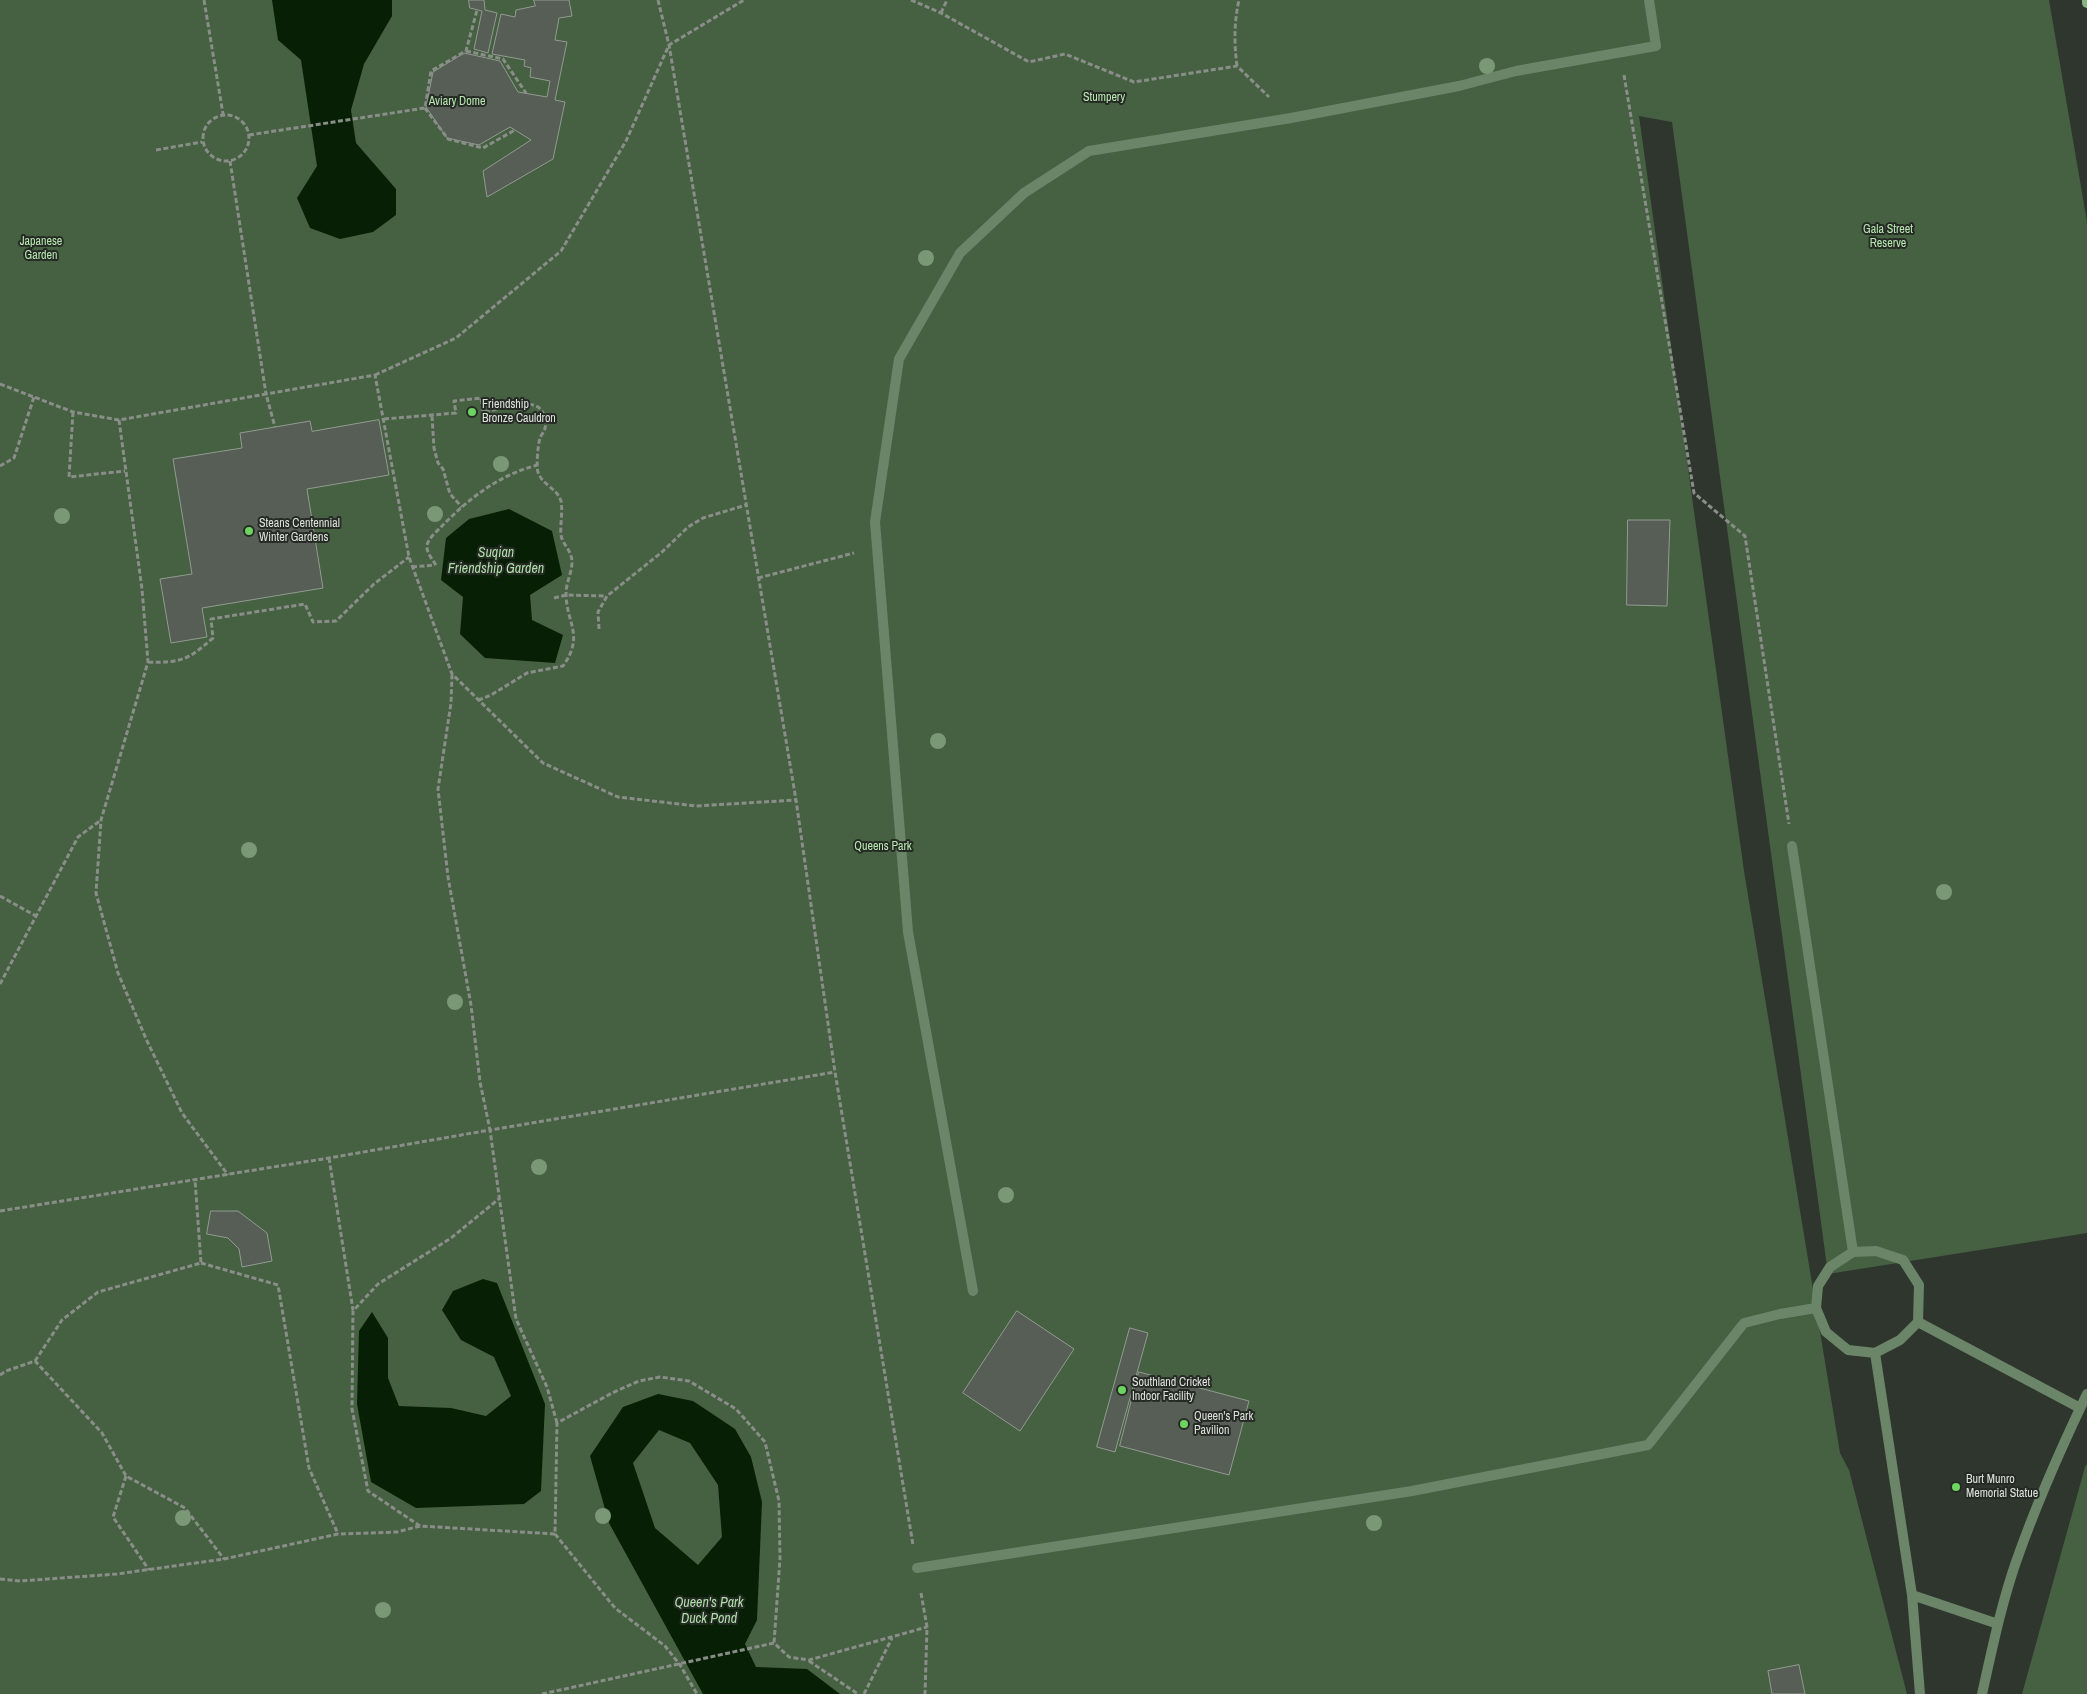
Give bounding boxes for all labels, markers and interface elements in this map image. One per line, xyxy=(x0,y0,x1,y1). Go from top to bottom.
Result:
park label: Stumpery xyxy=(1083,91,1125,105)
park label: Aviary Dome xyxy=(429,95,485,109)
park label: Gala Street Reserve xyxy=(1863,223,1913,251)
park label: Japanese Garden xyxy=(20,235,62,263)
place label: Friendship Bronze Cauldron xyxy=(482,398,556,426)
marker: Friendship Bronze Cauldron xyxy=(466,406,478,418)
place label: Steans Centennial Winter Gardens xyxy=(259,517,340,545)
marker: Steans Centennial Winter Gardens xyxy=(243,525,255,537)
water label: Suqian Friendship Garden xyxy=(448,545,544,578)
park label: Queens Park xyxy=(854,840,912,854)
place label: Southland Cricket Indoor Facility xyxy=(1132,1376,1210,1404)
marker: Southland Cricket Indoor Facility xyxy=(1116,1384,1128,1396)
place label: Queen's Park Pavilion xyxy=(1194,1410,1253,1438)
marker: Queen's Park Pavilion xyxy=(1178,1418,1190,1430)
place label: Burt Munro Memorial Statue xyxy=(1966,1473,2038,1501)
marker: Burt Munro Memorial Statue xyxy=(1950,1481,1962,1493)
water label: Queen's Park Duck Pond xyxy=(674,1595,744,1628)

